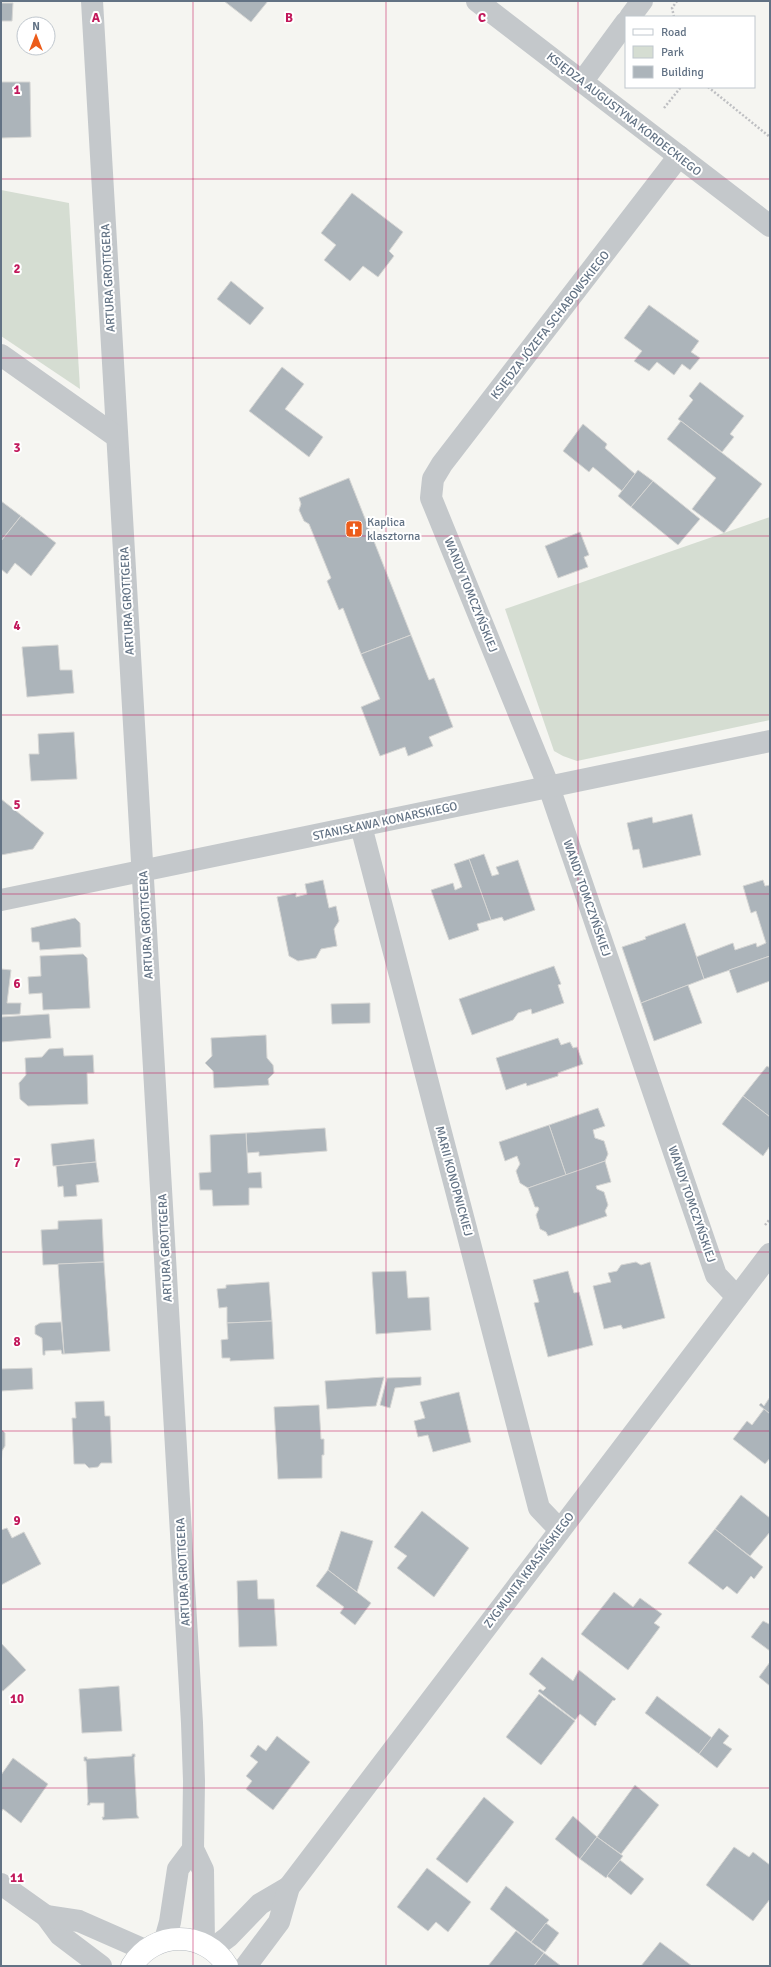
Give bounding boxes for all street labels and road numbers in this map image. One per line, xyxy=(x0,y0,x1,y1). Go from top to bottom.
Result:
street label: KSIĘDZA AUGUSTYNA KORDECKIEGO xyxy=(543,49,704,180)
street label: ARTURA GROTTGERA xyxy=(98,223,119,333)
street label: KSIĘDZA JÓZEFA SCHABOWSKIEGO xyxy=(488,248,613,403)
street label: WANDY TOMCZYŃSKIEJ xyxy=(441,536,500,655)
street label: ARTURA GROTTGERA xyxy=(117,546,138,656)
street label: STANISŁAWA KONARSKIEGO xyxy=(311,799,459,844)
street label: WANDY TOMCZYŃSKIEJ xyxy=(559,838,614,959)
street label: ARTURA GROTTGERA xyxy=(136,870,157,980)
street label: MARII KONOPNICKIEJ xyxy=(432,1124,475,1238)
street label: WANDY TOMCZYŃSKIEJ xyxy=(664,1144,719,1265)
street label: ARTURA GROTTGERA xyxy=(155,1193,176,1303)
street label: ZYGMUNTA KRASIŃSKIEGO xyxy=(481,1509,578,1631)
street label: ARTURA GROTTGERA xyxy=(173,1517,194,1627)

